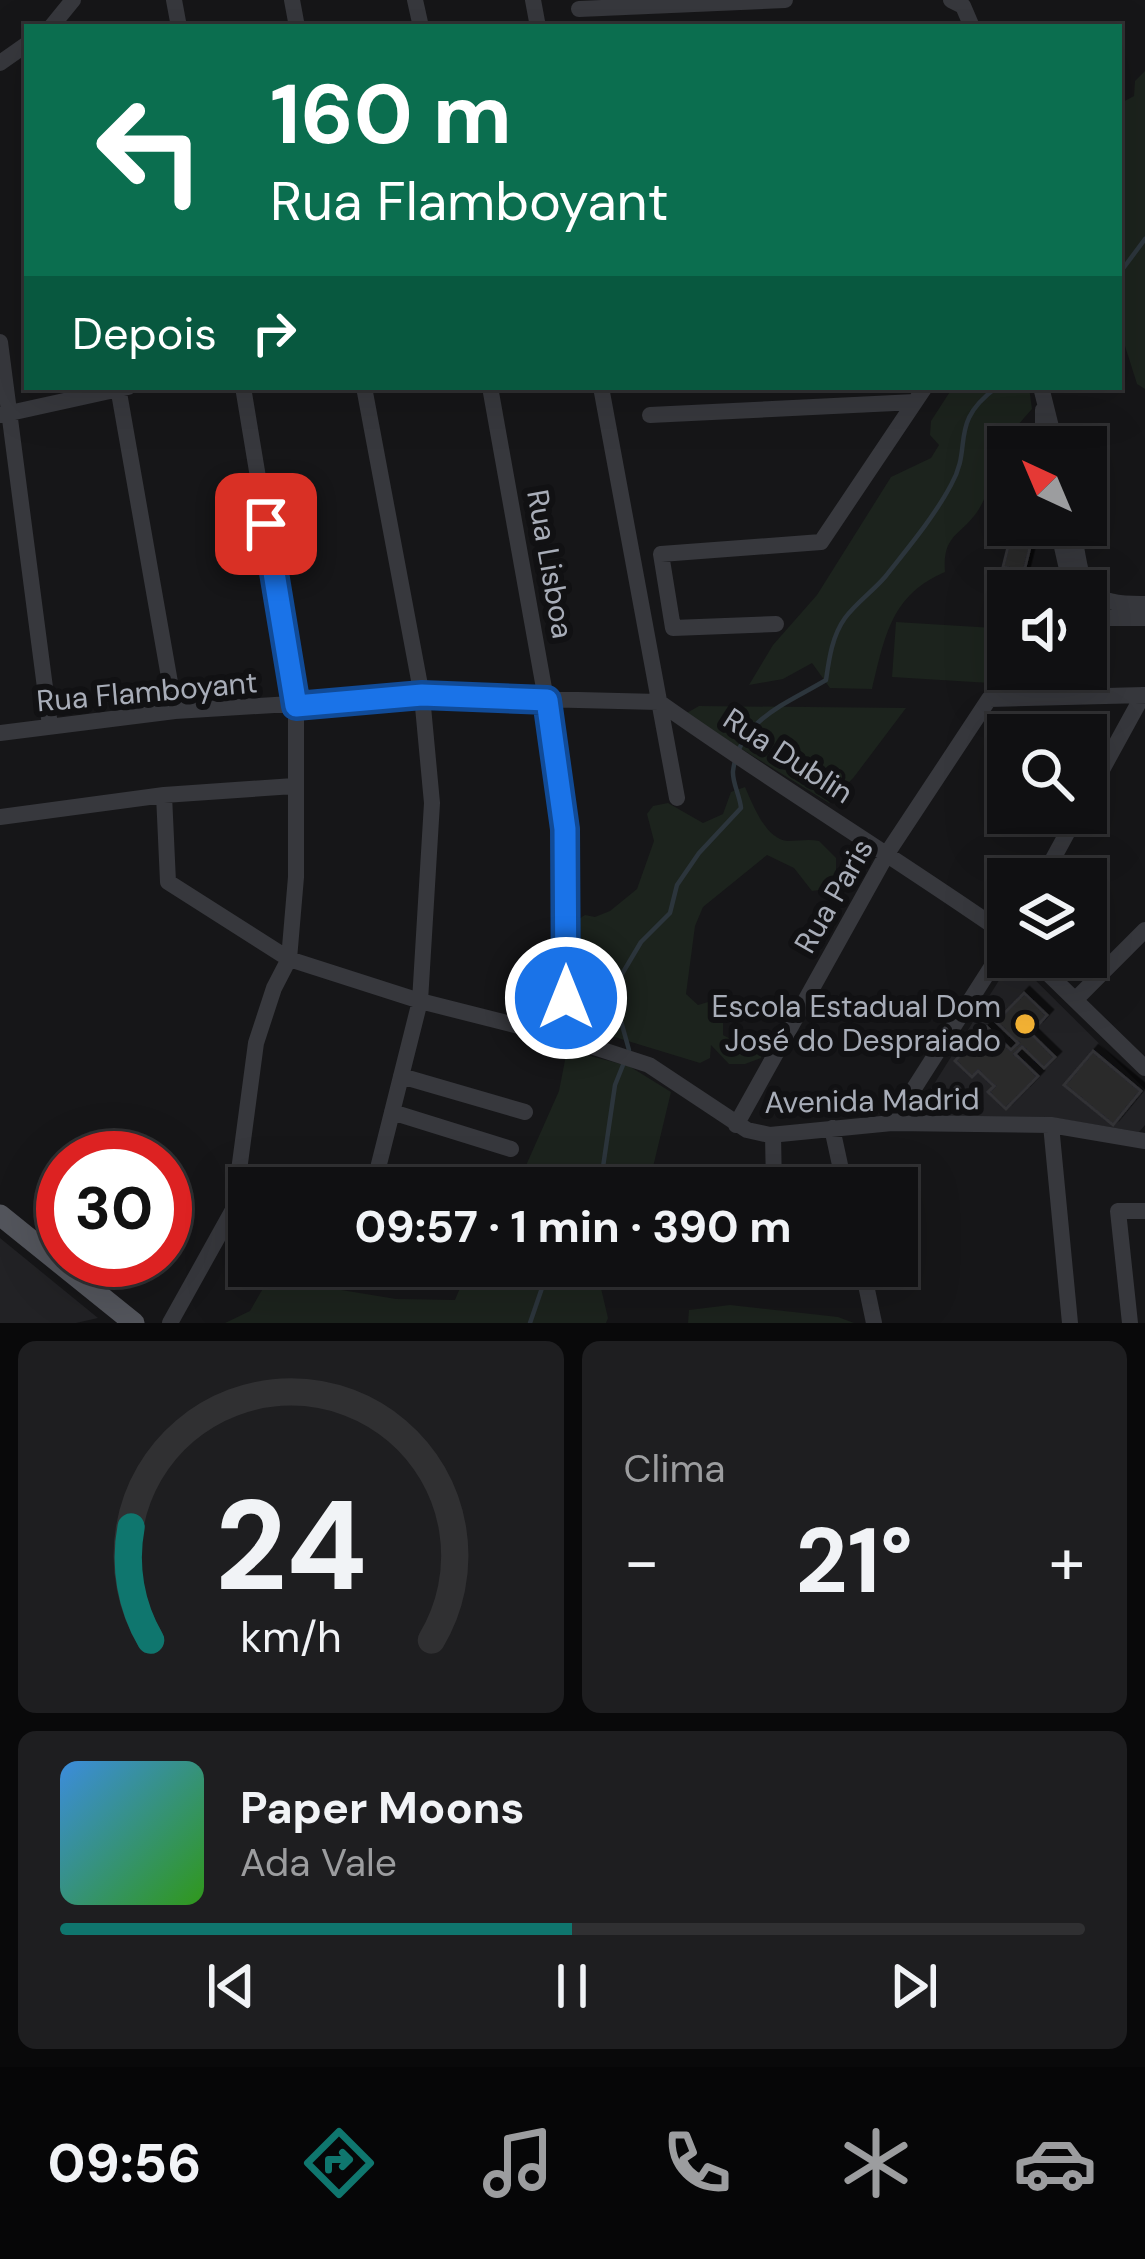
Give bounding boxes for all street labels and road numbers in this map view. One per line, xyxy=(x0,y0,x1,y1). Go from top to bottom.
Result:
street label: Rua Lisboa xyxy=(518,487,583,641)
street label: Rua Flamboyant xyxy=(35,662,259,721)
street label: Rua Dublin xyxy=(716,699,861,812)
street label: Rua Paris xyxy=(785,832,882,960)
street label: Avenida Madrid xyxy=(764,1079,980,1122)

